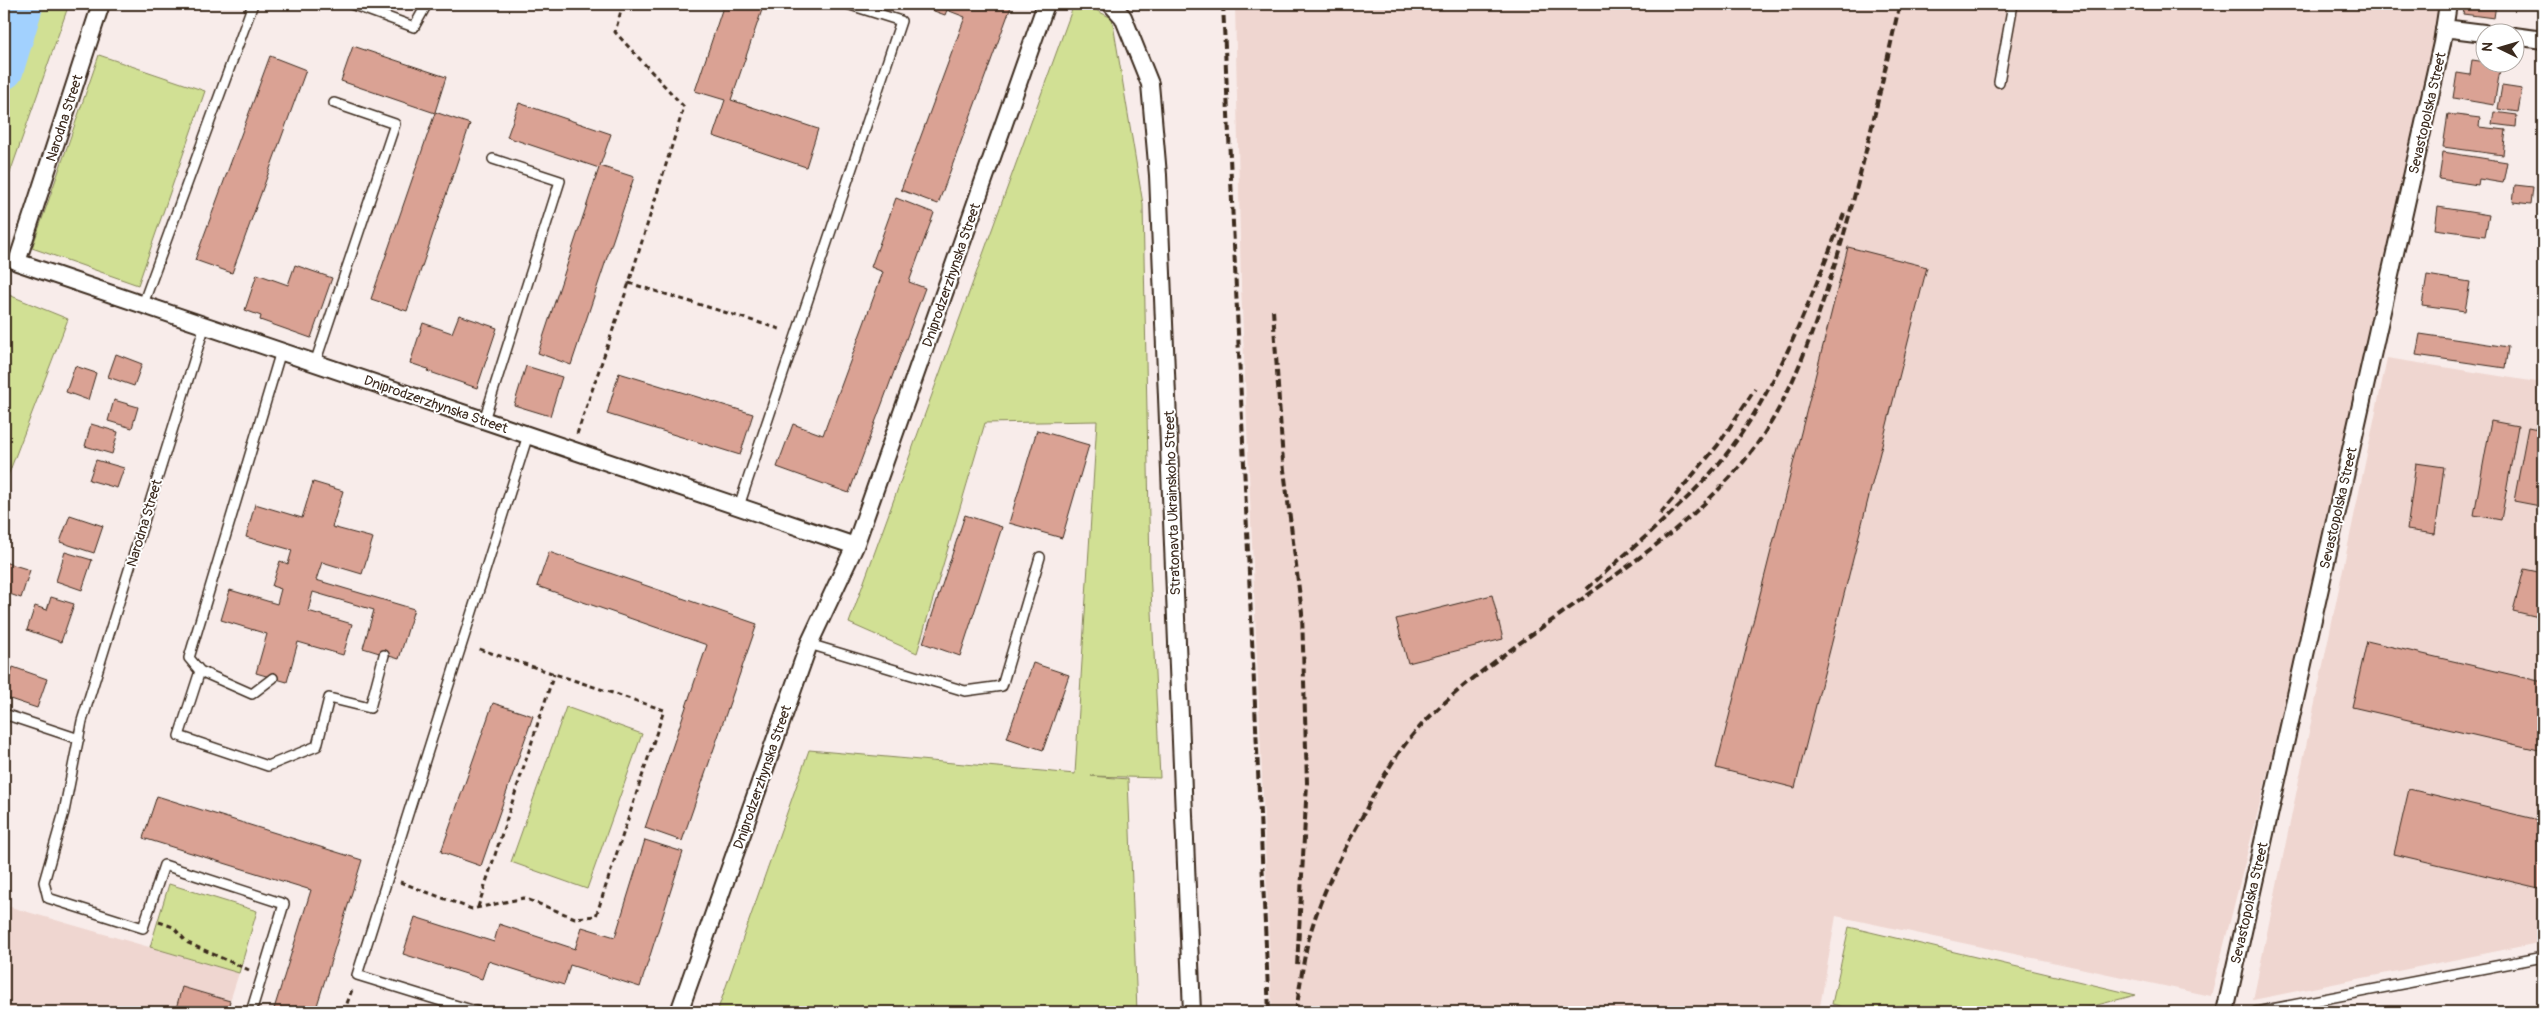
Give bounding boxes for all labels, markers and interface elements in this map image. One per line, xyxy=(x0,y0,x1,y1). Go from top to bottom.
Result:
north arrow xyxy=(2474,22,2524,72)
text: N xyxy=(2479,41,2496,52)
street label: Sevastopolska Street xyxy=(2405,50,2450,176)
street label: Narodna Street xyxy=(42,72,87,164)
street label: Dniprodzerzhynska Street xyxy=(919,201,984,349)
street label: Dniprodzerzhynska Street xyxy=(362,372,510,437)
street label: Stratonavta Ukrainskoho Street xyxy=(1161,410,1184,596)
street label: Sevastopolska Street xyxy=(2316,445,2361,571)
street label: Narodna Street xyxy=(123,477,166,569)
street label: Dniprodzerzhynska Street xyxy=(730,703,795,851)
street label: Sevastopolska Street xyxy=(2227,840,2272,966)

